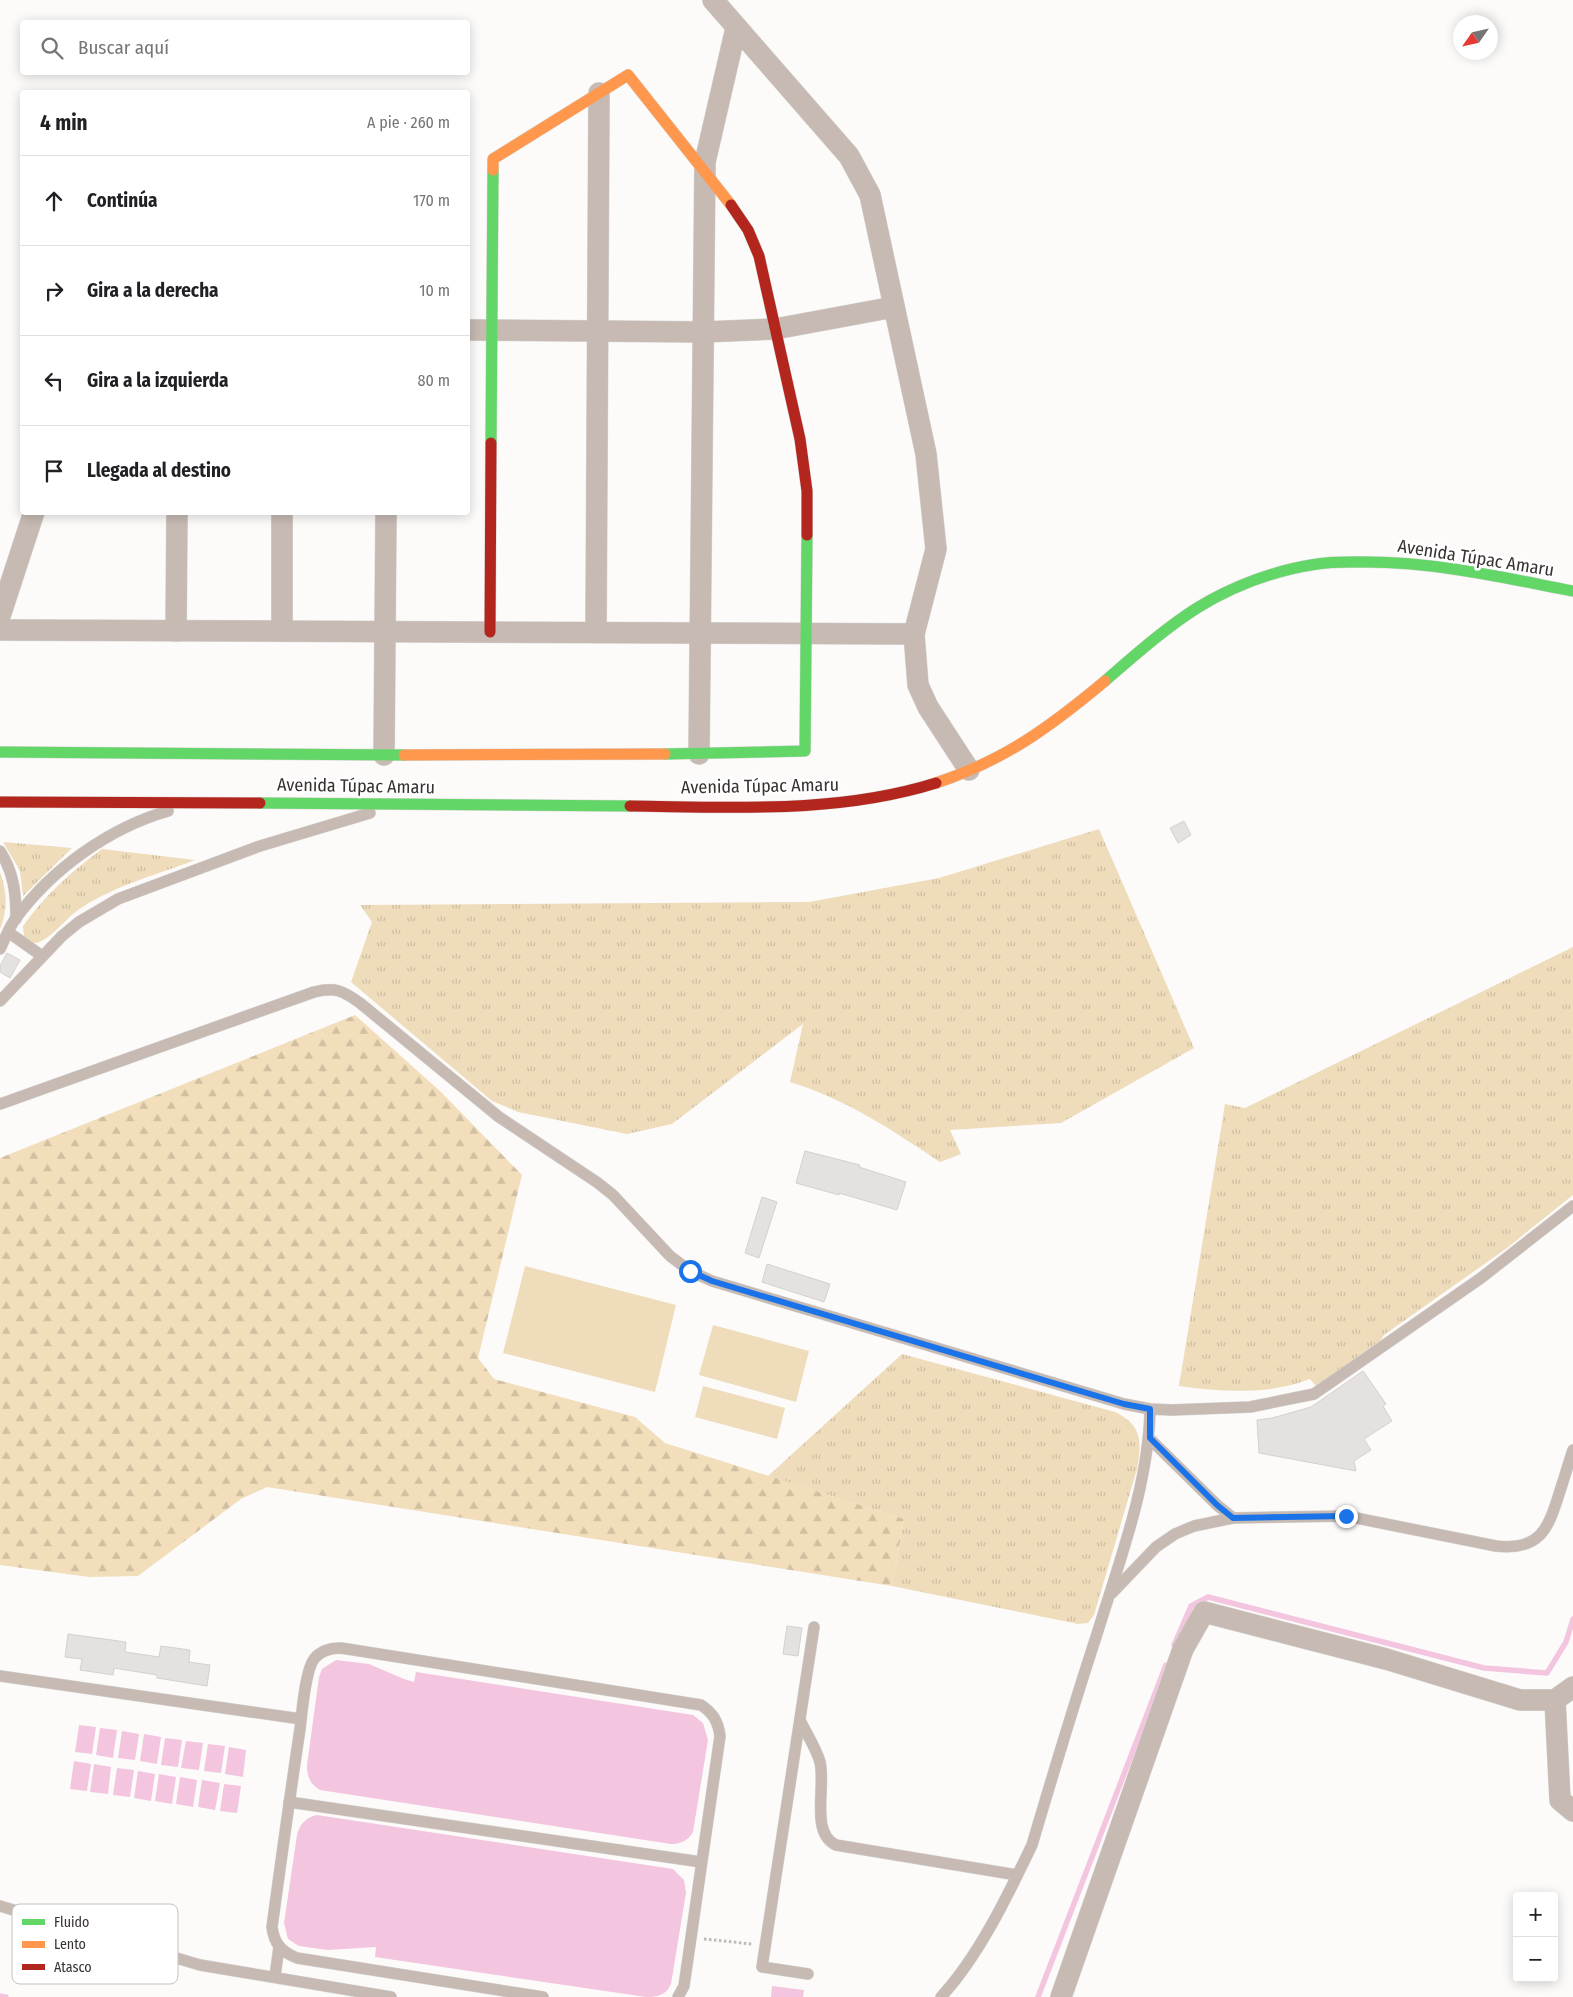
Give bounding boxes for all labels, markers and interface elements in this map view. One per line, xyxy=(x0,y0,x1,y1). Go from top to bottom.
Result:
north arrow xyxy=(1453,15,1498,60)
search box xyxy=(20,20,470,75)
icon: search xyxy=(38,34,66,62)
text: Buscar aquí xyxy=(78,36,169,59)
text: 4 min xyxy=(40,110,88,136)
text: A pie · 260 m xyxy=(367,113,450,132)
icon: ahead xyxy=(40,187,68,215)
text: Continúa xyxy=(87,189,158,212)
text: 170 m xyxy=(413,191,450,210)
icon: right xyxy=(40,277,68,305)
text: Gira a la derecha xyxy=(87,279,219,302)
text: 10 m xyxy=(419,281,450,300)
icon: left xyxy=(40,367,68,395)
text: Gira a la izquierda xyxy=(87,369,229,392)
text: 80 m xyxy=(418,371,450,390)
icon: arrive xyxy=(40,457,68,485)
text: Llegada al destino xyxy=(87,459,231,482)
street label: Avenida Túpac Amaru xyxy=(1396,535,1556,581)
street label: Avenida Túpac Amaru xyxy=(277,774,435,798)
street label: Avenida Túpac Amaru xyxy=(681,774,839,798)
route start xyxy=(679,1260,702,1283)
route end xyxy=(1335,1505,1358,1528)
map controls xyxy=(1513,1892,1558,1982)
button: + xyxy=(1513,1892,1558,1937)
legend xyxy=(12,1904,178,1984)
text: Fluido xyxy=(54,1914,89,1931)
text: Lento xyxy=(54,1936,86,1953)
button: − xyxy=(1513,1937,1558,1982)
text: Atasco xyxy=(54,1959,92,1976)

